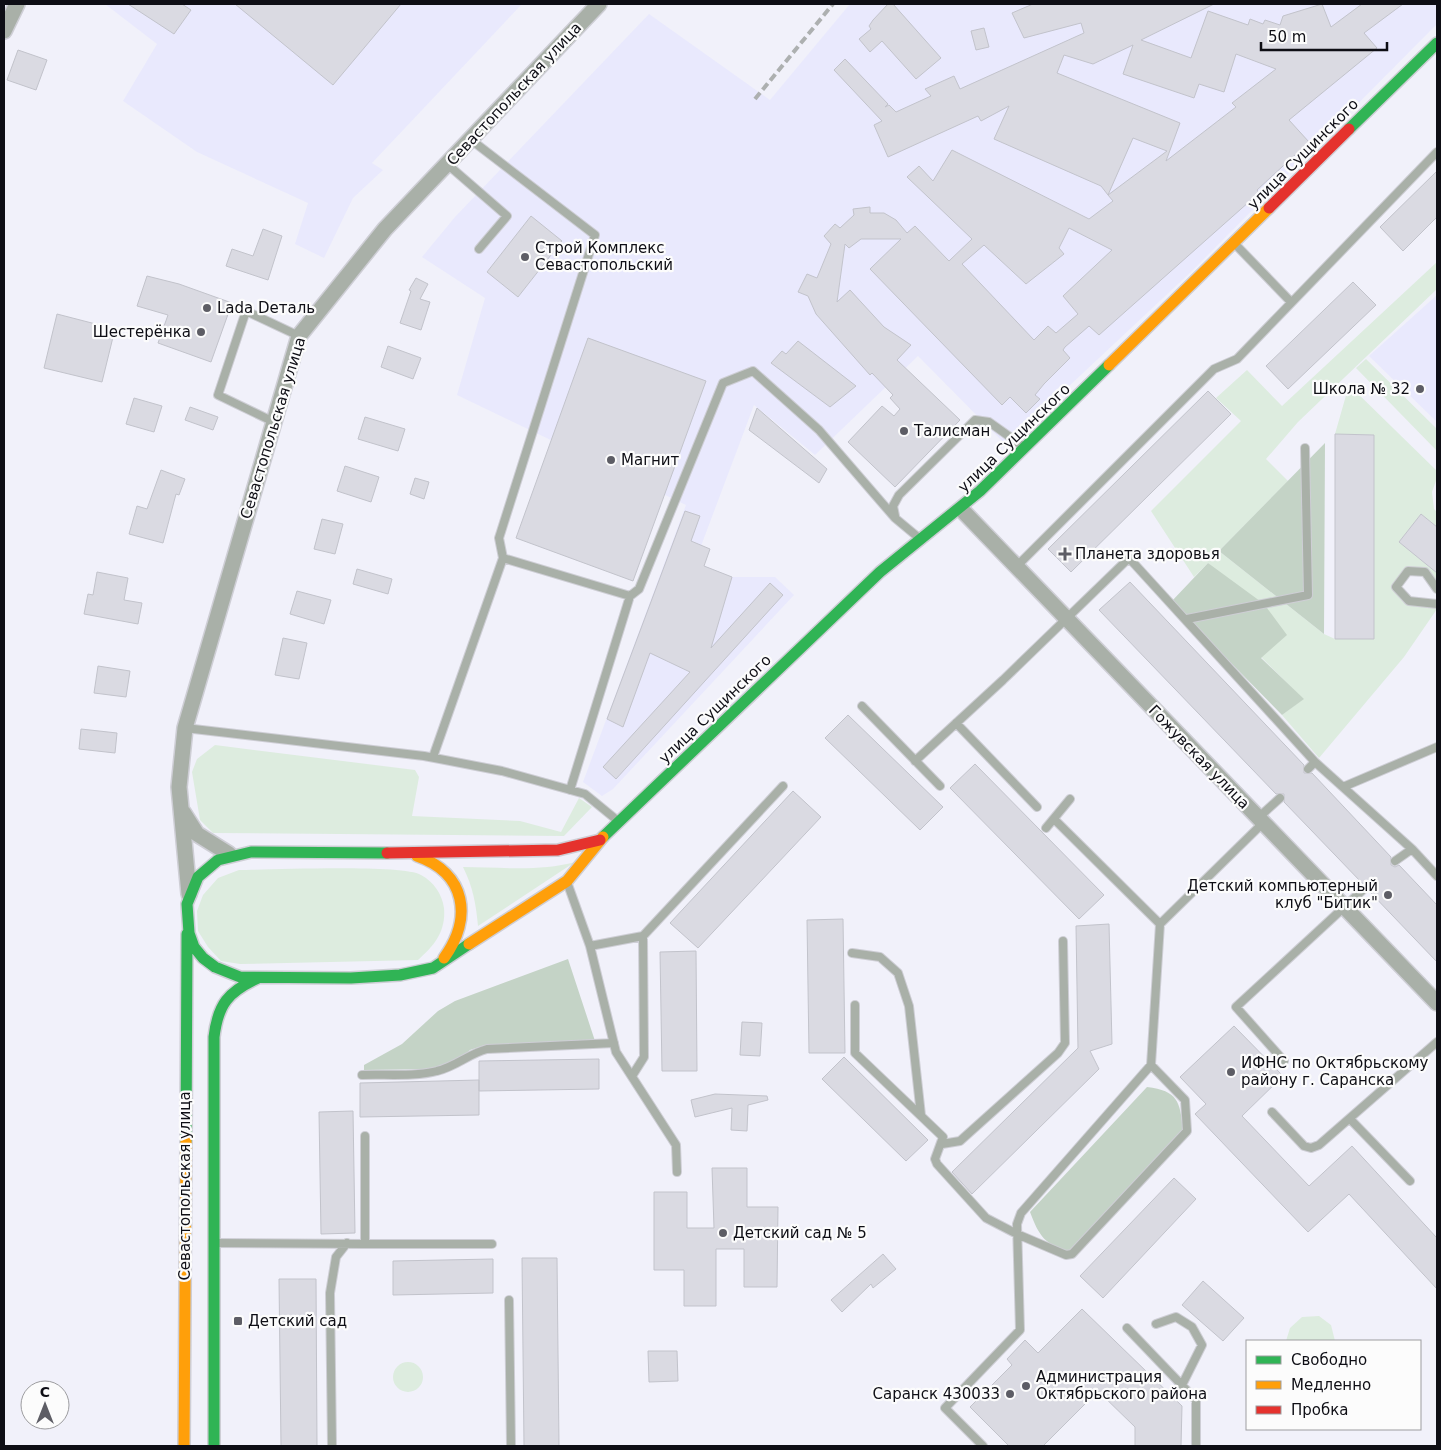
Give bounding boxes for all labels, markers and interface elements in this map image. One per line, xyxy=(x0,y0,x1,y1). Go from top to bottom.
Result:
street label: Севастопольская улица xyxy=(443,19,585,169)
scale bar xyxy=(1261,20,1387,52)
text: 50 m xyxy=(1268,28,1306,46)
street label: улица Сущинского xyxy=(1244,95,1362,213)
place label: Строй Комплекс Севастопольский xyxy=(535,239,673,274)
marker: Строй Комплекс Севастопольский xyxy=(519,251,531,263)
place label: Lada Dеталь xyxy=(217,299,315,317)
marker: Lada Dеталь xyxy=(201,302,213,314)
place label: Шестерёнка xyxy=(93,323,191,341)
marker: Шестерёнка xyxy=(195,326,207,338)
street label: Севастопольская улица xyxy=(237,335,309,521)
street label: улица Сущинского xyxy=(954,380,1074,496)
place label: Школа № 32 xyxy=(1313,380,1410,398)
marker: Школа № 32 xyxy=(1414,383,1426,395)
place label: Талисман xyxy=(913,422,990,440)
marker: Талисман xyxy=(898,425,910,437)
place label: Магнит xyxy=(621,451,680,469)
marker: Магнит xyxy=(605,454,617,466)
place label: Планета здоровья xyxy=(1075,545,1220,563)
marker: Планета здоровья xyxy=(1059,548,1071,560)
street label: улица Сущинского xyxy=(655,651,775,767)
street label: Гожувская улица xyxy=(1145,701,1253,813)
place label: Детский компьютерный клуб "Битик" xyxy=(1187,877,1378,912)
marker: Детский компьютерный клуб "Битик" xyxy=(1382,889,1394,901)
place label: ИФНС по Октябрьскому району г. Саранска xyxy=(1241,1054,1428,1089)
marker: ИФНС по Октябрьскому району г. Саранска xyxy=(1225,1066,1237,1078)
street label: Севастопольская улица xyxy=(176,1091,194,1281)
place label: Детский сад № 5 xyxy=(733,1224,867,1242)
marker: Детский сад № 5 xyxy=(717,1227,729,1239)
place label: Детский сад xyxy=(248,1312,347,1330)
marker: Детский сад xyxy=(232,1315,244,1327)
legend xyxy=(1246,1340,1421,1430)
text: Свободно xyxy=(1291,1351,1367,1369)
place label: Администрация Октябрьского района xyxy=(1036,1368,1207,1403)
text: Медленно xyxy=(1291,1376,1371,1394)
north arrow xyxy=(20,1380,70,1430)
marker: Администрация Октябрьского района xyxy=(1020,1380,1032,1392)
text: С xyxy=(40,1384,50,1400)
place label: Саранск 430033 xyxy=(872,1385,1000,1403)
marker: Саранск 430033 xyxy=(1004,1388,1016,1400)
text: Пробка xyxy=(1291,1401,1348,1419)

